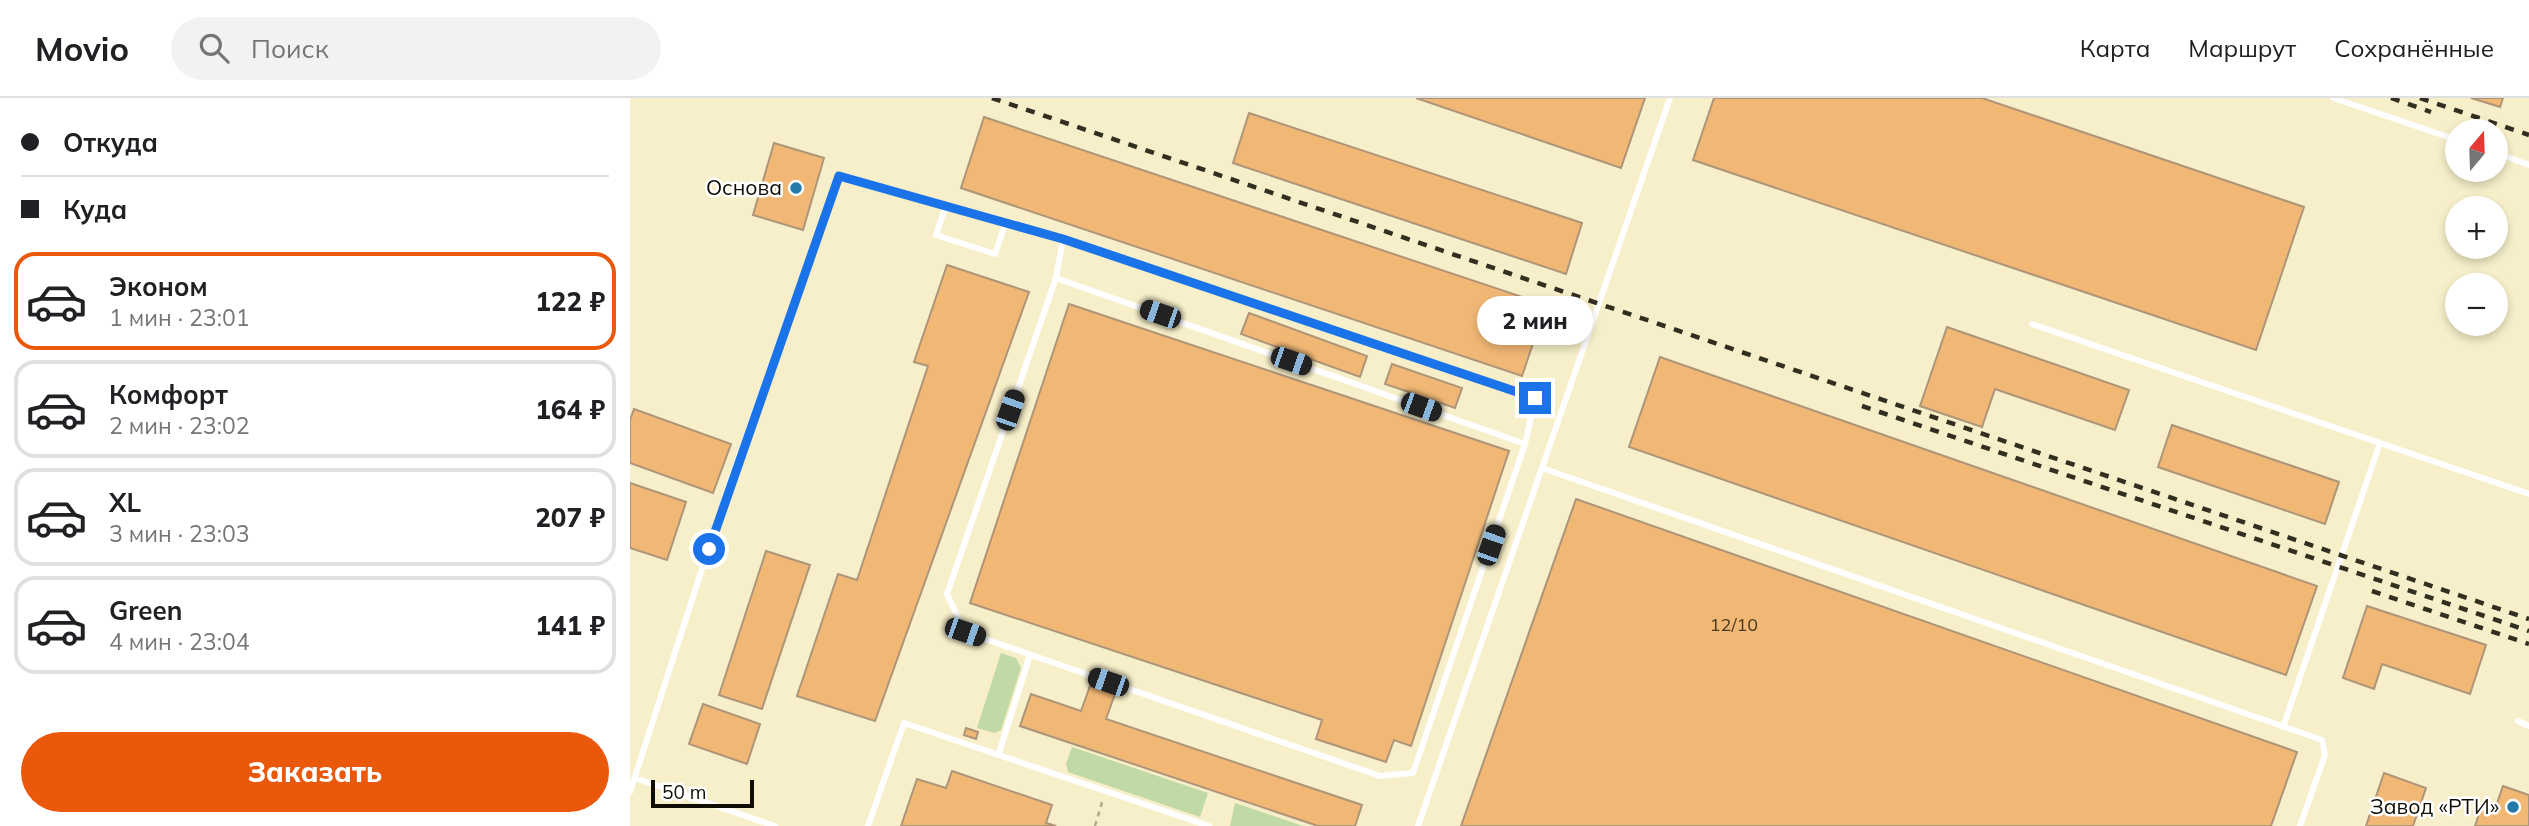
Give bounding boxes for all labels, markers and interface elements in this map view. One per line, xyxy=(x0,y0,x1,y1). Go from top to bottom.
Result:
search box xyxy=(171,17,661,80)
text: Movio xyxy=(35,28,129,69)
icon: search xyxy=(195,29,233,67)
text: Поиск xyxy=(251,32,329,65)
text: Карта xyxy=(2080,33,2150,63)
text: Маршрут xyxy=(2188,33,2296,63)
text: Сохранённые xyxy=(2334,33,2494,63)
north arrow xyxy=(2445,119,2508,182)
map controls xyxy=(2445,119,2508,336)
text: Откуда xyxy=(63,126,158,159)
place label: Основа xyxy=(706,174,782,200)
marker: Основа xyxy=(788,180,804,196)
text: Куда xyxy=(63,193,127,226)
button: + xyxy=(2445,196,2508,259)
icon: car xyxy=(25,270,88,333)
text: Эконом xyxy=(109,270,208,303)
button: − xyxy=(2445,273,2508,336)
text: 122 ₽ xyxy=(535,285,605,318)
callout: 2 мин xyxy=(1477,296,1593,345)
car xyxy=(1137,297,1184,331)
text: 1 мин · 23:01 xyxy=(109,303,249,332)
text: 2 мин xyxy=(1502,306,1568,335)
car xyxy=(1268,344,1315,378)
icon: car xyxy=(25,378,88,441)
text: Комфорт xyxy=(109,378,228,411)
route end xyxy=(1519,382,1551,414)
car xyxy=(994,387,1027,433)
car xyxy=(1398,390,1445,424)
text: 164 ₽ xyxy=(535,393,605,426)
text: 2 мин · 23:02 xyxy=(109,411,249,440)
icon: car xyxy=(25,486,88,549)
text: XL xyxy=(109,486,141,519)
text: 207 ₽ xyxy=(535,501,605,534)
text: 3 мин · 23:03 xyxy=(109,519,249,548)
car xyxy=(1475,522,1508,568)
route start xyxy=(693,533,725,565)
icon: car xyxy=(25,594,88,657)
text: Green xyxy=(109,594,182,627)
text: 141 ₽ xyxy=(535,609,605,642)
house number: 12/10 xyxy=(1710,613,1758,636)
car xyxy=(942,615,989,649)
text: 4 мин · 23:04 xyxy=(109,627,249,656)
car xyxy=(1085,665,1132,699)
button: Заказать xyxy=(21,732,609,812)
scale bar xyxy=(651,777,754,809)
text: 50 m xyxy=(662,780,706,804)
place label: Завод «РТИ» xyxy=(2370,793,2499,819)
marker: Завод «РТИ» xyxy=(2505,799,2521,815)

